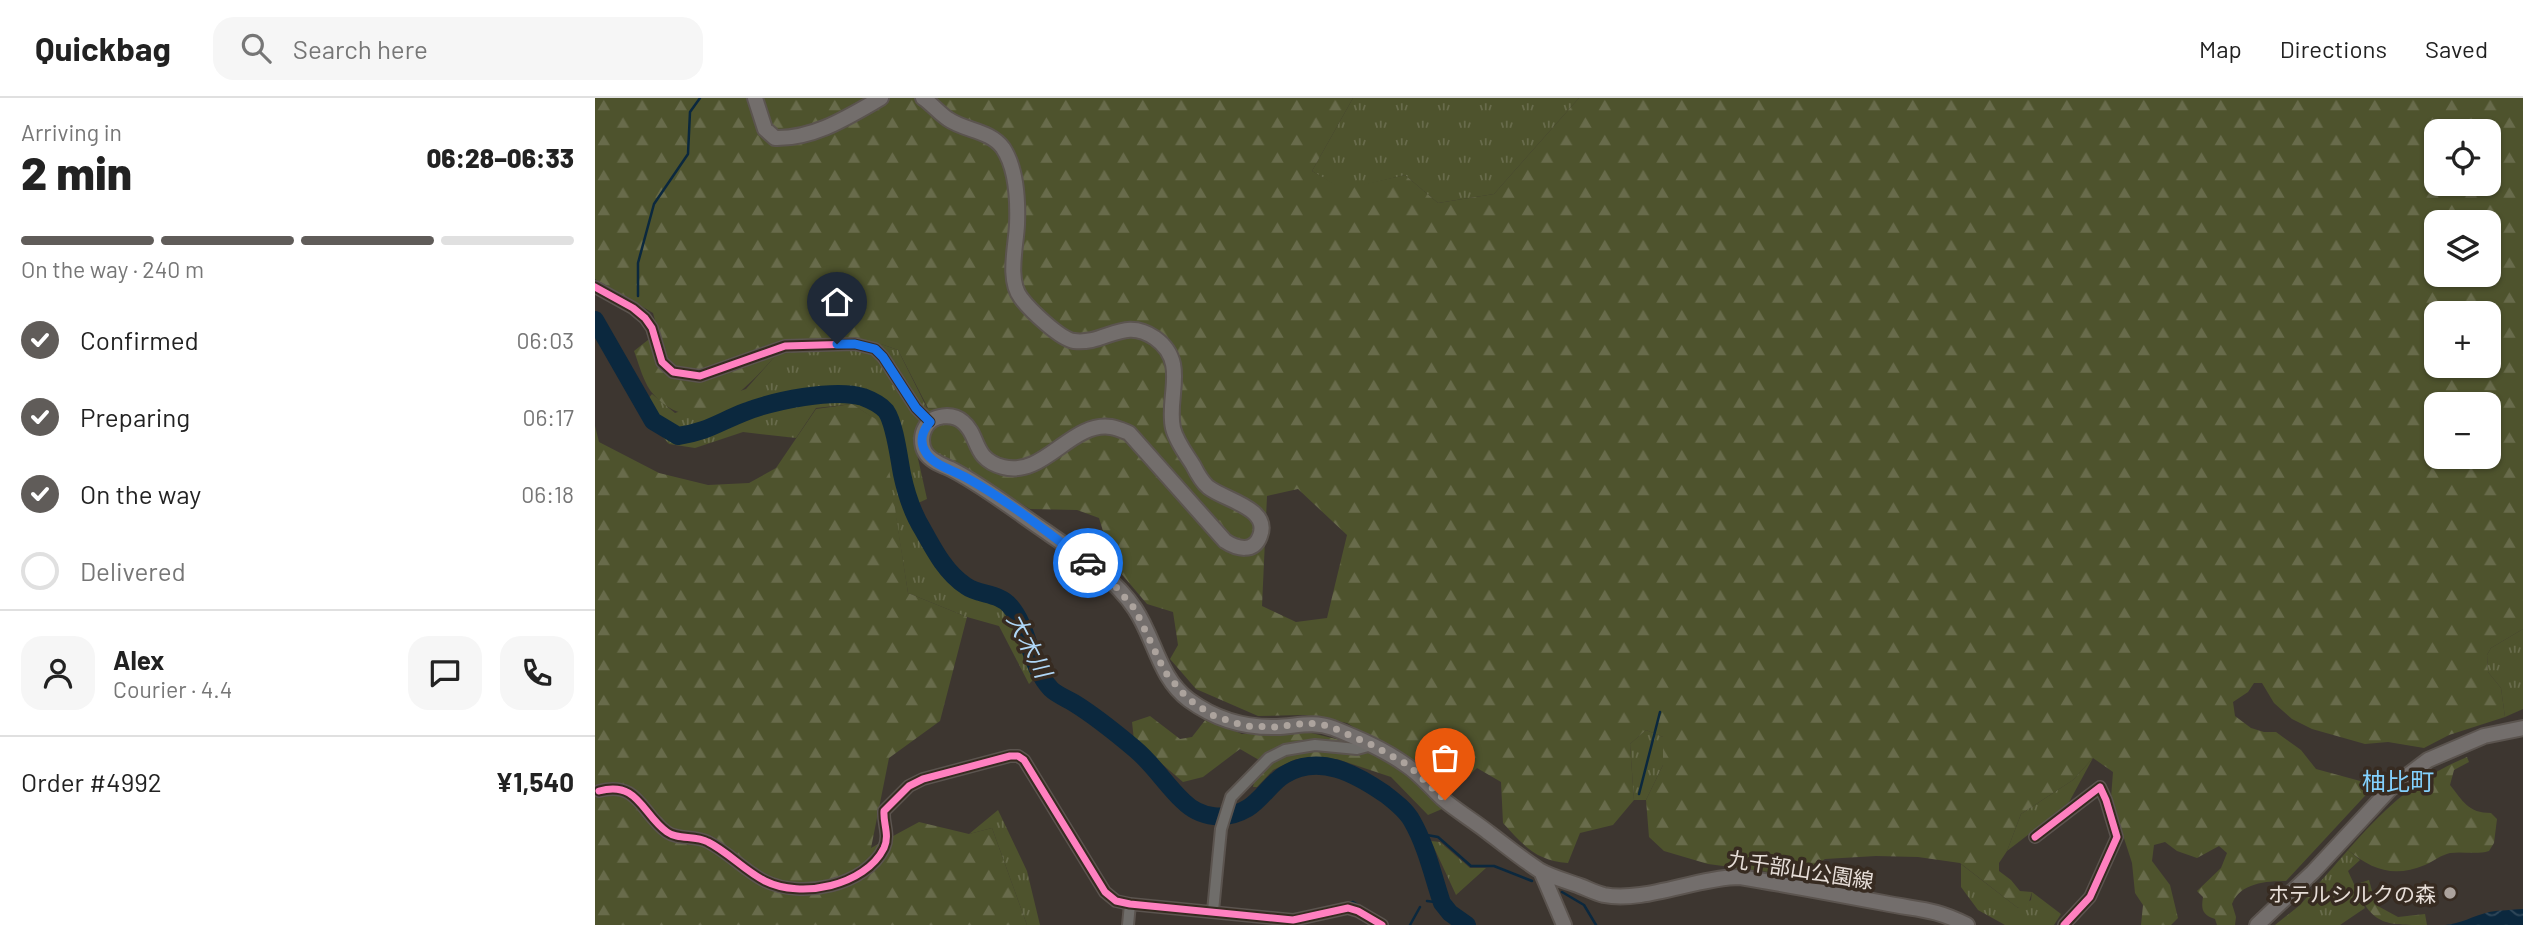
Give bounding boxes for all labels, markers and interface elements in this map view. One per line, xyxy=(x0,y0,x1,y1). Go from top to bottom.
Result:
search box xyxy=(213,17,703,80)
text: Quickbag xyxy=(35,28,171,68)
icon: search xyxy=(237,29,275,67)
text: Search here xyxy=(293,33,428,64)
text: Map xyxy=(2199,34,2242,63)
text: Directions xyxy=(2280,34,2387,63)
text: Saved xyxy=(2425,34,2488,63)
text: Arriving in xyxy=(21,118,122,146)
map controls xyxy=(2424,119,2501,469)
button: locate xyxy=(2424,119,2501,196)
text: 06:28–06:33 xyxy=(426,142,574,173)
text: 2 min xyxy=(21,144,132,199)
button: layers xyxy=(2424,210,2501,287)
text: On the way · 240 m xyxy=(21,255,204,283)
pin xyxy=(807,272,867,344)
icon: home xyxy=(818,283,856,321)
button: + xyxy=(2424,301,2501,378)
icon: check xyxy=(21,321,59,359)
text: Confirmed xyxy=(80,324,199,355)
text: 06:03 xyxy=(517,326,574,354)
button: − xyxy=(2424,392,2501,469)
icon: check xyxy=(21,398,59,436)
text: Preparing xyxy=(80,401,190,432)
text: 06:17 xyxy=(522,403,574,431)
icon: check xyxy=(21,475,59,513)
text: On the way xyxy=(80,478,201,509)
text: 06:18 xyxy=(521,480,574,508)
courier xyxy=(1053,528,1123,598)
icon: car xyxy=(1069,544,1107,582)
text: Delivered xyxy=(80,555,186,586)
water label: 大木川 xyxy=(1002,608,1059,685)
button: person xyxy=(21,636,95,710)
button: chat xyxy=(408,636,482,710)
button: phone xyxy=(500,636,574,710)
text: Alex xyxy=(113,644,164,675)
text: Courier · 4.4 xyxy=(113,675,232,703)
pin xyxy=(1415,728,1475,800)
icon: bag xyxy=(1426,739,1464,777)
text: Order #4992 xyxy=(21,766,162,797)
text: ¥1,540 xyxy=(496,766,574,797)
district label: 柚比町 xyxy=(2362,766,2434,795)
street label: 九千部山公園線 xyxy=(1726,845,1876,893)
place label: ホテルシルクの森 xyxy=(2268,881,2436,906)
marker: ホテルシルクの森 xyxy=(2442,885,2458,901)

